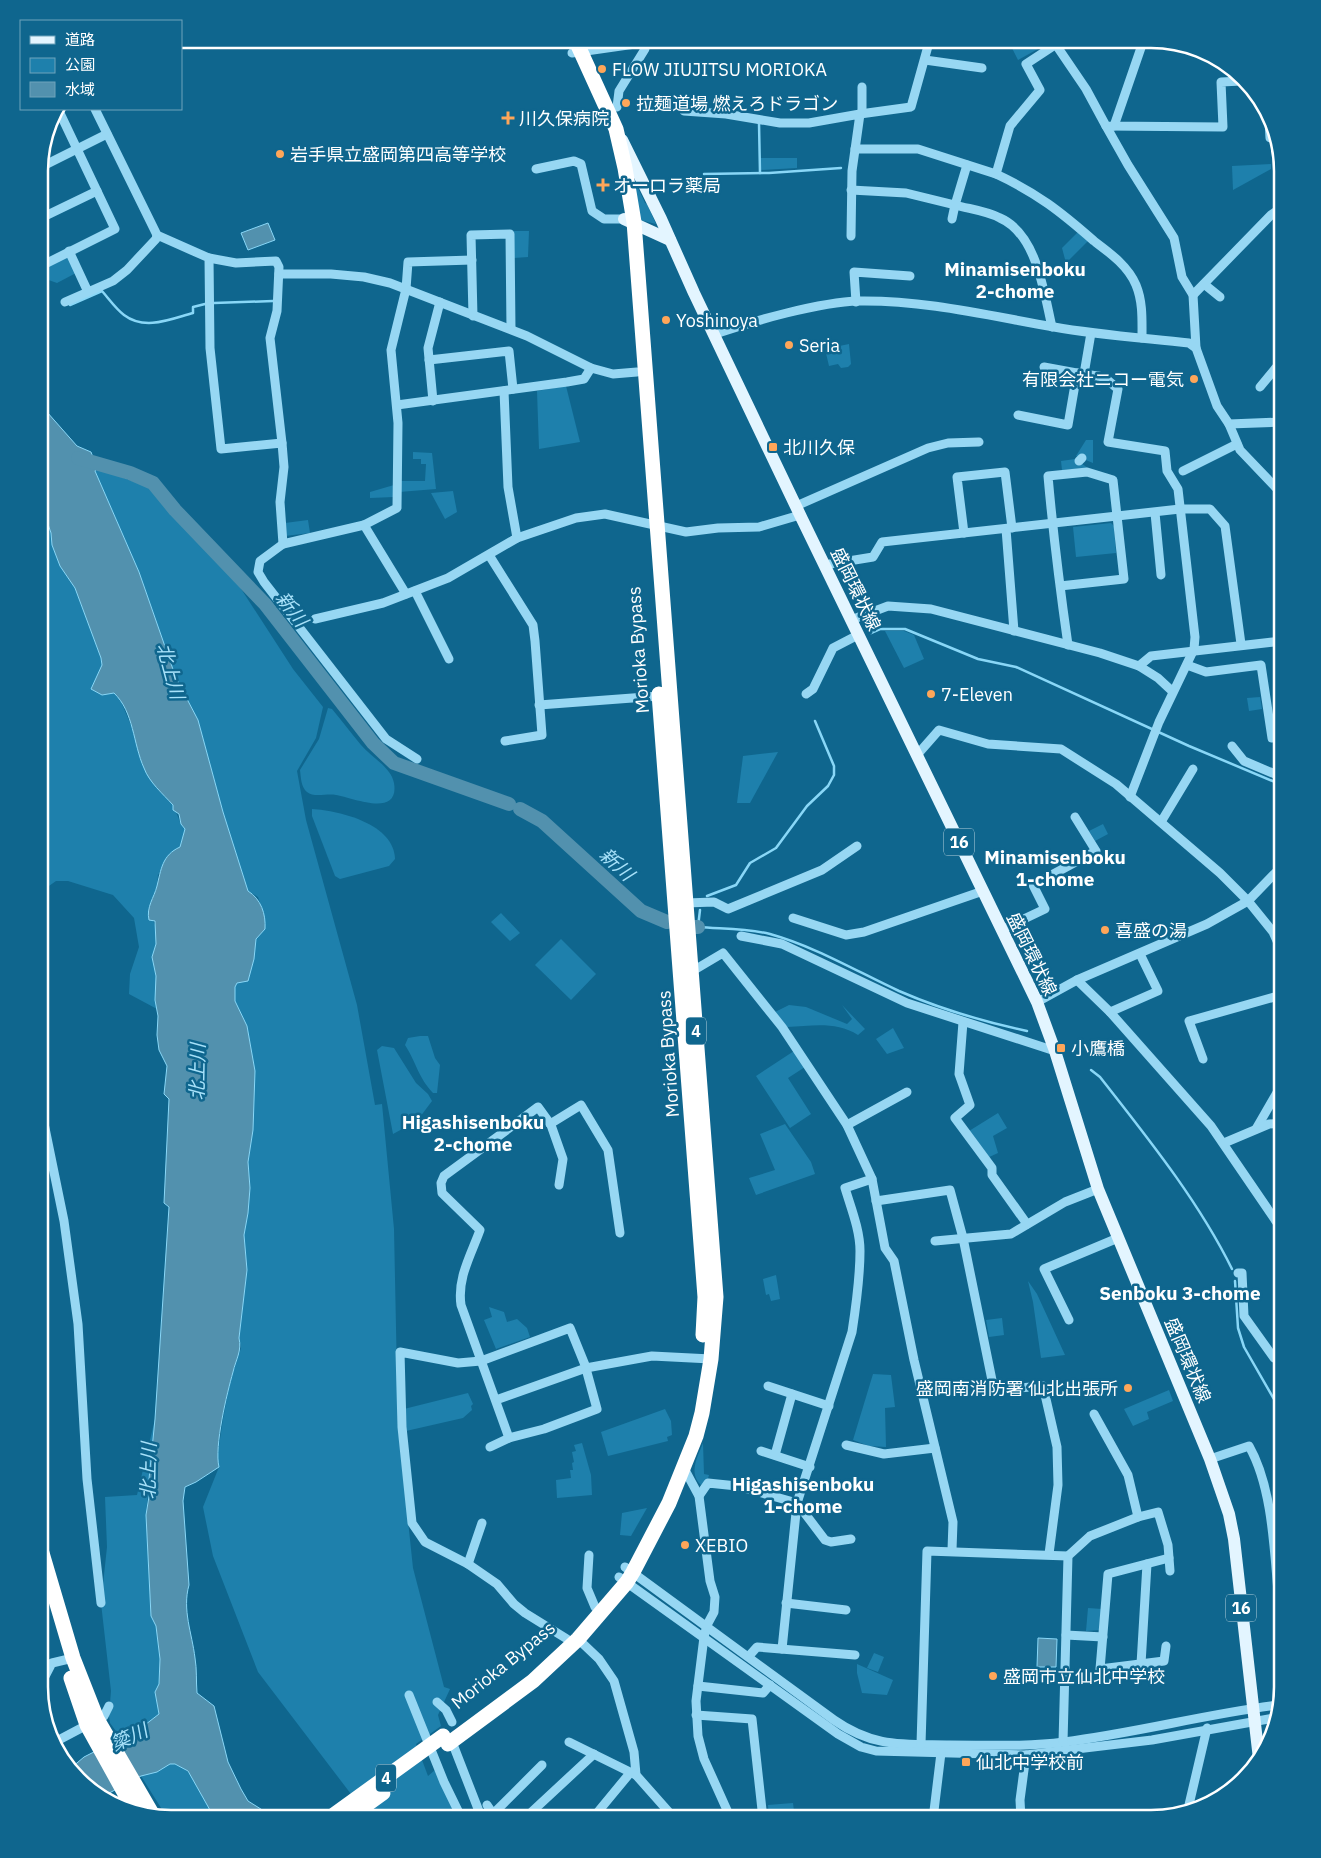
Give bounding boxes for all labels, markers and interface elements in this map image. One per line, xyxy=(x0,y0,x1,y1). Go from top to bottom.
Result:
legend xyxy=(20,20,182,110)
text: 道路 xyxy=(65,30,95,49)
text: 公園 xyxy=(65,55,95,74)
place label: FLOW JIUJITSU MORIOKA xyxy=(612,58,827,81)
marker: FLOW JIUJITSU MORIOKA xyxy=(596,63,608,75)
text: 水域 xyxy=(65,80,95,99)
place label: 拉麺道場 燃えろドラゴン xyxy=(636,92,838,115)
marker: 拉麺道場 燃えろドラゴン xyxy=(620,97,632,109)
place label: 川久保病院 xyxy=(519,107,609,130)
marker: 川久保病院 xyxy=(501,111,515,125)
place label: 岩手県立盛岡第四高等学校 xyxy=(290,143,506,166)
marker: 岩手県立盛岡第四高等学校 xyxy=(274,148,286,160)
place label: オーロラ薬局 xyxy=(613,174,721,197)
marker: オーロラ薬局 xyxy=(597,179,609,191)
district label: Minamisenboku 2-chome xyxy=(944,257,1086,303)
place label: Yoshinoya xyxy=(676,309,758,332)
marker: Yoshinoya xyxy=(660,314,672,326)
place label: Seria xyxy=(799,334,840,357)
marker: Seria xyxy=(783,339,795,351)
place label: 有限会社ニコー電気 xyxy=(1022,368,1184,391)
marker: 有限会社ニコー電気 xyxy=(1188,373,1200,385)
place label: 北川久保 xyxy=(783,436,855,459)
marker: 北川久保 xyxy=(767,441,779,453)
street label: 盛岡環状線 xyxy=(826,544,886,634)
street label: Morioka Bypass xyxy=(622,586,654,714)
water label: 新川 xyxy=(271,587,314,633)
water label: 北上川 xyxy=(152,640,190,704)
place label: 7-Eleven xyxy=(941,683,1013,706)
marker: 7-Eleven xyxy=(925,688,937,700)
road number: 16 xyxy=(944,829,974,856)
water label: 新川 xyxy=(595,842,641,887)
district label: Minamisenboku 1-chome xyxy=(984,845,1126,891)
street label: 盛岡環状線 xyxy=(1002,909,1062,999)
place label: 喜盛の湯 xyxy=(1115,919,1187,942)
marker: 喜盛の湯 xyxy=(1099,924,1111,936)
street label: Morioka Bypass xyxy=(652,990,684,1118)
road number: 4 xyxy=(686,1018,706,1044)
place label: 小鷹橋 xyxy=(1071,1037,1125,1060)
water label: 北上川 xyxy=(185,1041,210,1101)
marker: 小鷹橋 xyxy=(1055,1042,1067,1054)
district label: Higashisenboku 2-chome xyxy=(402,1110,544,1156)
district label: Senboku 3-chome xyxy=(1099,1281,1261,1305)
street label: 盛岡環状線 xyxy=(1160,1314,1216,1406)
place label: 盛岡南消防署 仙北出張所 xyxy=(916,1377,1118,1400)
marker: 盛岡南消防署 仙北出張所 xyxy=(1122,1382,1134,1394)
water label: 北上川 xyxy=(136,1440,161,1500)
district label: Higashisenboku 1-chome xyxy=(732,1472,874,1518)
place label: XEBIO xyxy=(695,1534,748,1557)
marker: XEBIO xyxy=(679,1539,691,1551)
road number: 16 xyxy=(1226,1595,1256,1622)
street label: Morioka Bypass xyxy=(446,1616,560,1714)
place label: 盛岡市立仙北中学校 xyxy=(1003,1665,1165,1688)
marker: 盛岡市立仙北中学校 xyxy=(987,1670,999,1682)
water label: 簗川 xyxy=(107,1717,153,1756)
place label: 仙北中学校前 xyxy=(976,1751,1084,1774)
marker: 仙北中学校前 xyxy=(960,1756,972,1768)
road number: 4 xyxy=(376,1765,396,1792)

